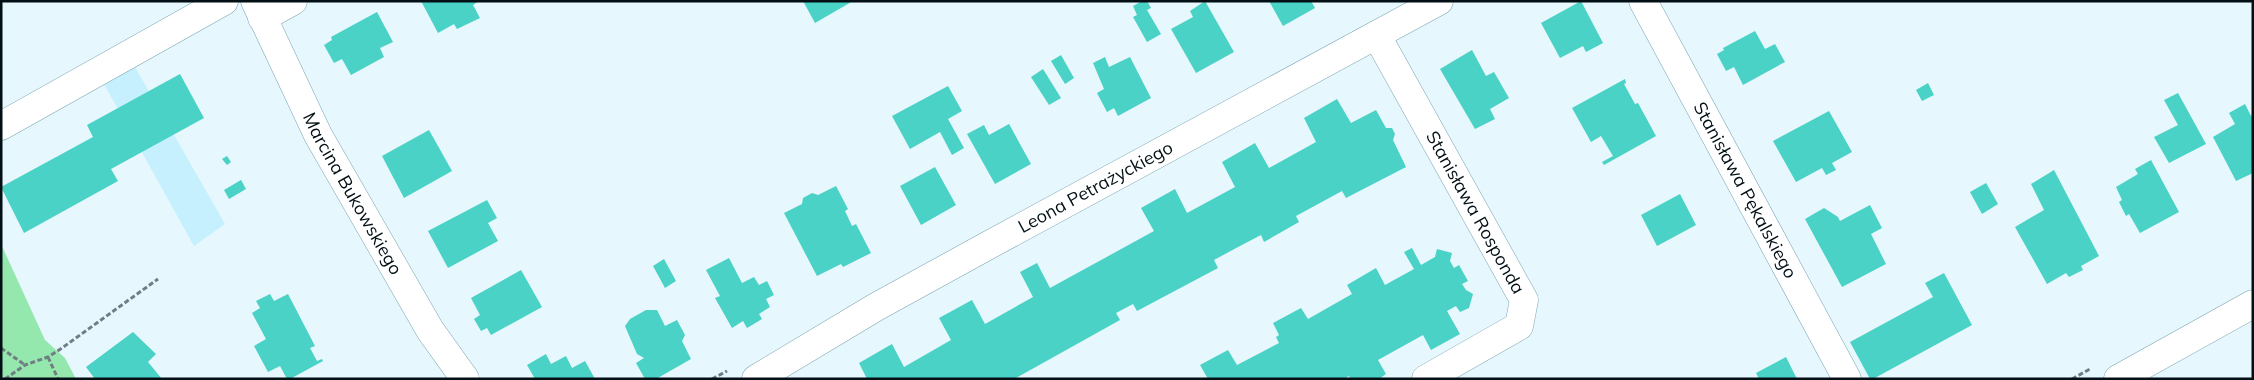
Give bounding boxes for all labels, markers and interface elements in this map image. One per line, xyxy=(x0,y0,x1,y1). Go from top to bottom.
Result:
street label: Stanisława Pękalskiego xyxy=(1689,98,1802,282)
street label: Marcina Bukowskiego xyxy=(298,109,408,279)
street label: Stanisława Rosponda xyxy=(1421,127,1530,298)
street label: Leona Petrażyckiego xyxy=(1014,135,1177,238)

